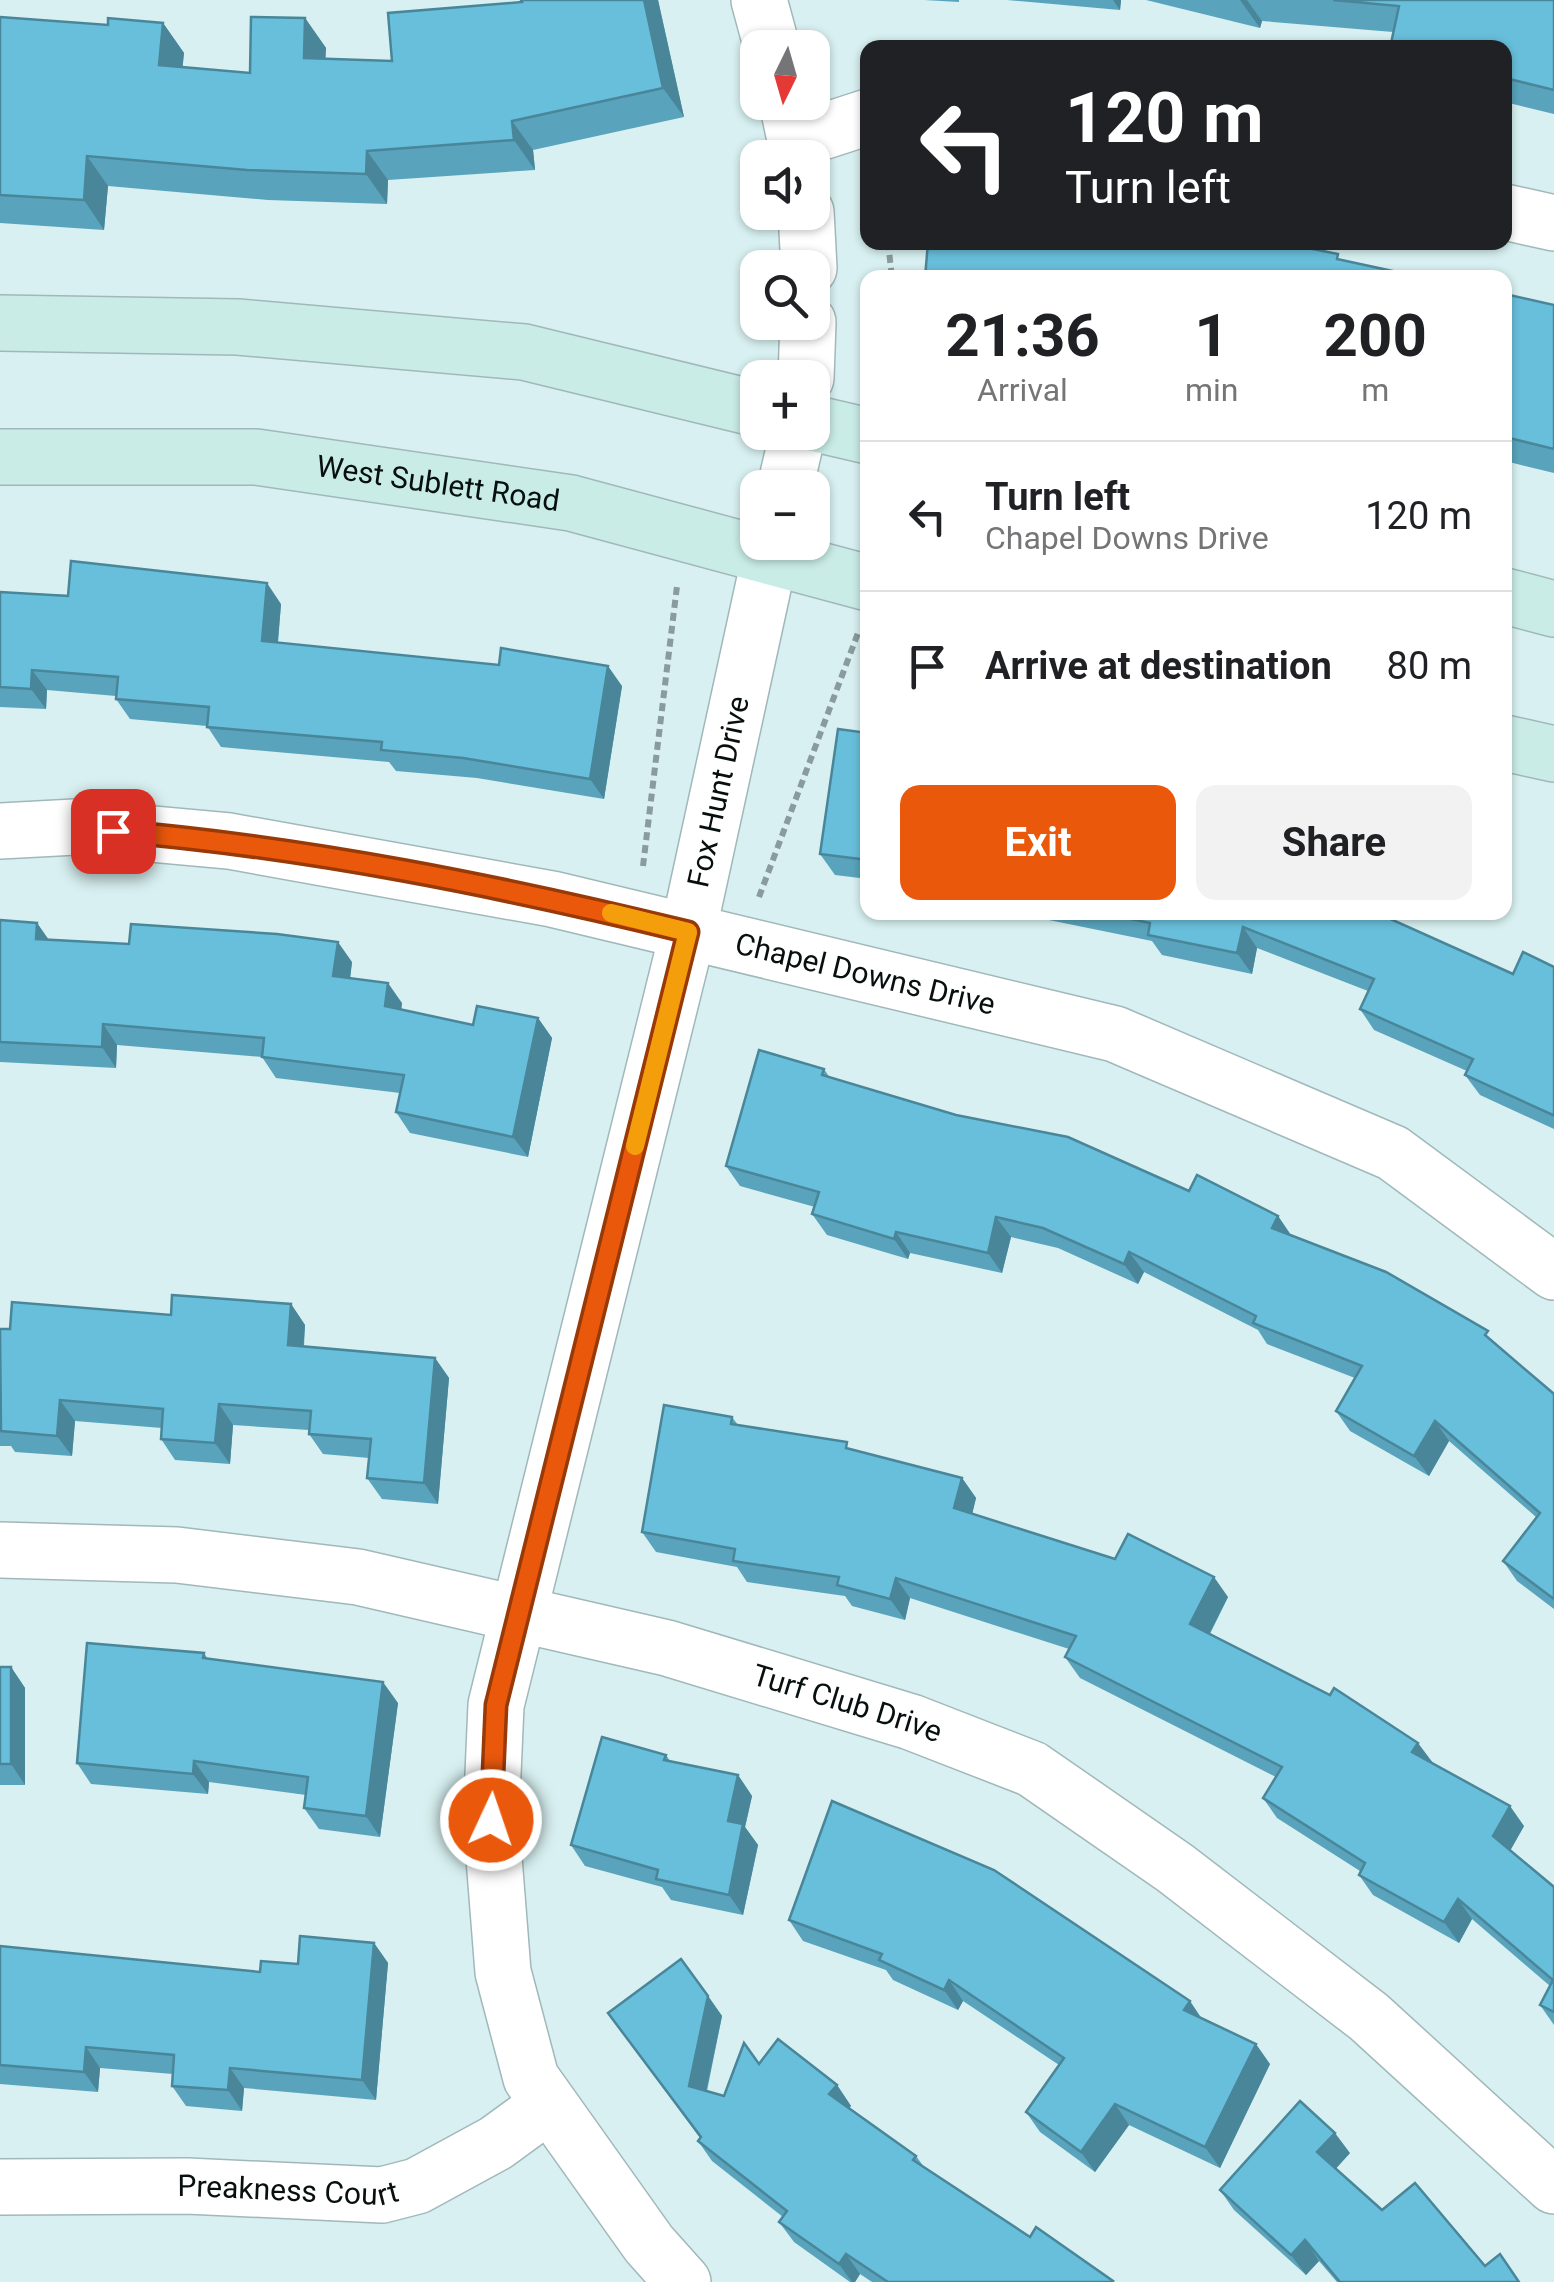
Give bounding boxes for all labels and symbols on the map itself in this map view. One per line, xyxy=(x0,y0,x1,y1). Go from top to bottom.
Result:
north arrow xyxy=(740,30,830,120)
street label: West Sublett Road xyxy=(314,448,562,518)
street label: Fox Hunt Drive xyxy=(680,693,756,890)
pin xyxy=(71,789,156,874)
street label: Chapel Downs Drive xyxy=(732,926,999,1022)
street label: Turf Club Drive xyxy=(748,1657,947,1749)
position arrow xyxy=(439,1768,543,1872)
street label: Preakness Court xyxy=(177,2168,402,2213)

